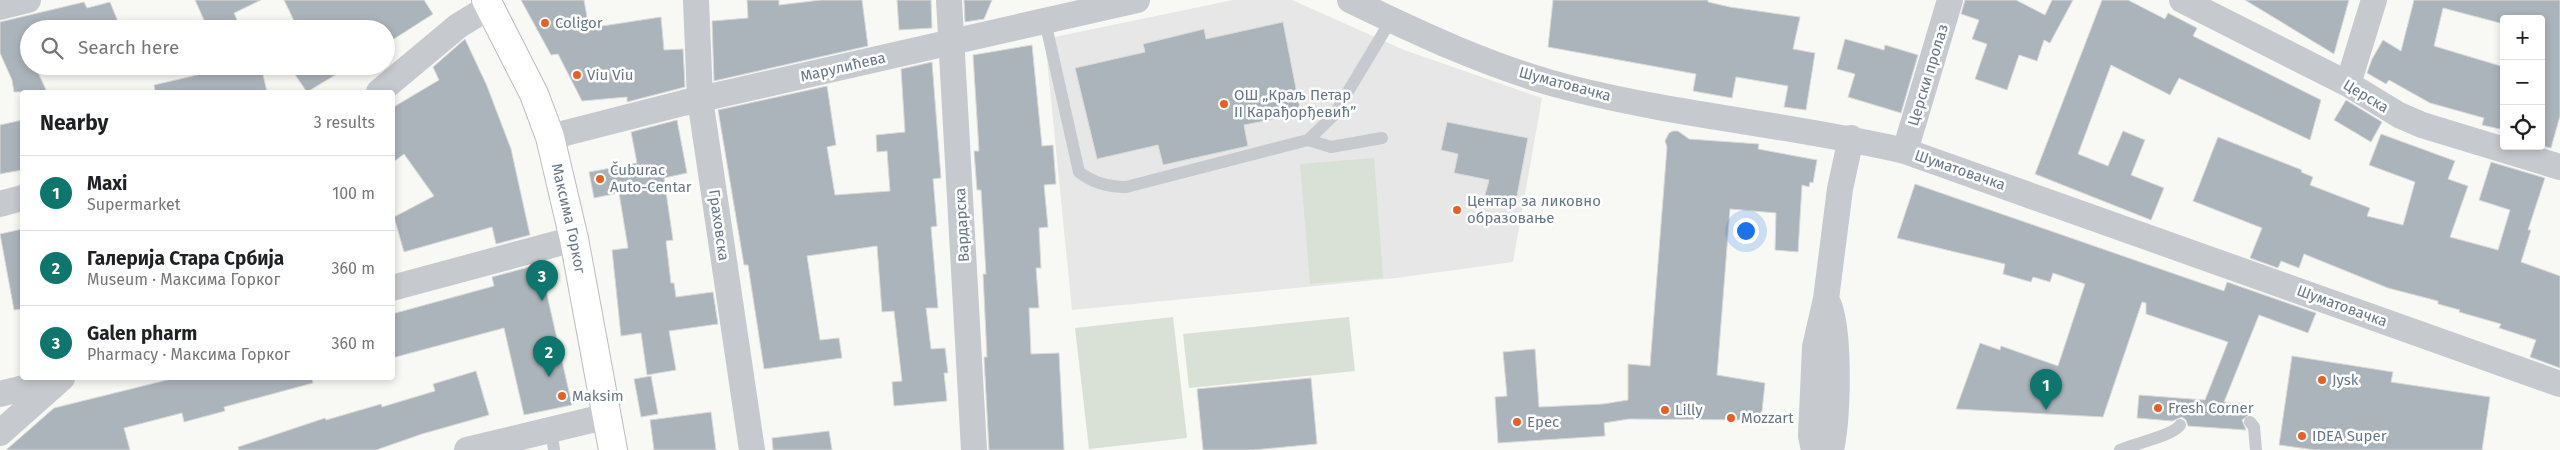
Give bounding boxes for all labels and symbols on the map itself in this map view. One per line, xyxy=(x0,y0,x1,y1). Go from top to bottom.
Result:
place label: Coligor xyxy=(555,14,603,32)
marker: Coligor xyxy=(539,17,551,29)
street label: Церски пролаз xyxy=(1904,22,1952,128)
street label: Марулићева xyxy=(799,48,887,86)
street label: Шуматовачка xyxy=(1517,63,1613,105)
place label: Viu Viu xyxy=(587,66,634,84)
marker: Viu Viu xyxy=(571,69,583,81)
street label: Церска xyxy=(2340,75,2392,117)
place label: ОШ „Краљ Петар II Карађорђевић” xyxy=(1234,86,1356,121)
marker: ОШ „Краљ Петар II Карађорђевић” xyxy=(1218,98,1230,110)
street label: Шуматовачка xyxy=(1912,146,2008,194)
street label: Максима Горког xyxy=(547,161,589,276)
place label: Čuburac Auto-Centar xyxy=(610,161,692,196)
marker: Čuburac Auto-Centar xyxy=(594,173,606,185)
street label: Вардарска xyxy=(951,187,973,263)
street label: Граховска xyxy=(705,188,733,262)
place label: Центар за ликовно образовање xyxy=(1467,192,1601,227)
marker: Центар за ликовно образовање xyxy=(1451,204,1463,216)
your location xyxy=(1733,218,1759,244)
pin: 3 xyxy=(526,260,558,301)
street label: Шуматовачка xyxy=(2294,281,2390,331)
pin: 2 xyxy=(533,336,565,377)
pin: 1 xyxy=(2030,369,2062,410)
place label: Jysk xyxy=(2332,371,2359,389)
marker: Jysk xyxy=(2316,374,2328,386)
place label: Maksim xyxy=(572,387,624,405)
marker: Maksim xyxy=(556,390,568,402)
place label: Fresh Corner xyxy=(2168,399,2254,417)
place label: Lilly xyxy=(1675,401,1703,419)
marker: Fresh Corner xyxy=(2152,402,2164,414)
marker: Lilly xyxy=(1659,404,1671,416)
place label: Mozzart xyxy=(1741,409,1794,427)
marker: Mozzart xyxy=(1725,412,1737,424)
place label: Ерес xyxy=(1527,413,1559,431)
marker: Ерес xyxy=(1511,416,1523,428)
place label: IDEA Super xyxy=(2312,427,2387,445)
marker: IDEA Super xyxy=(2296,430,2308,442)

